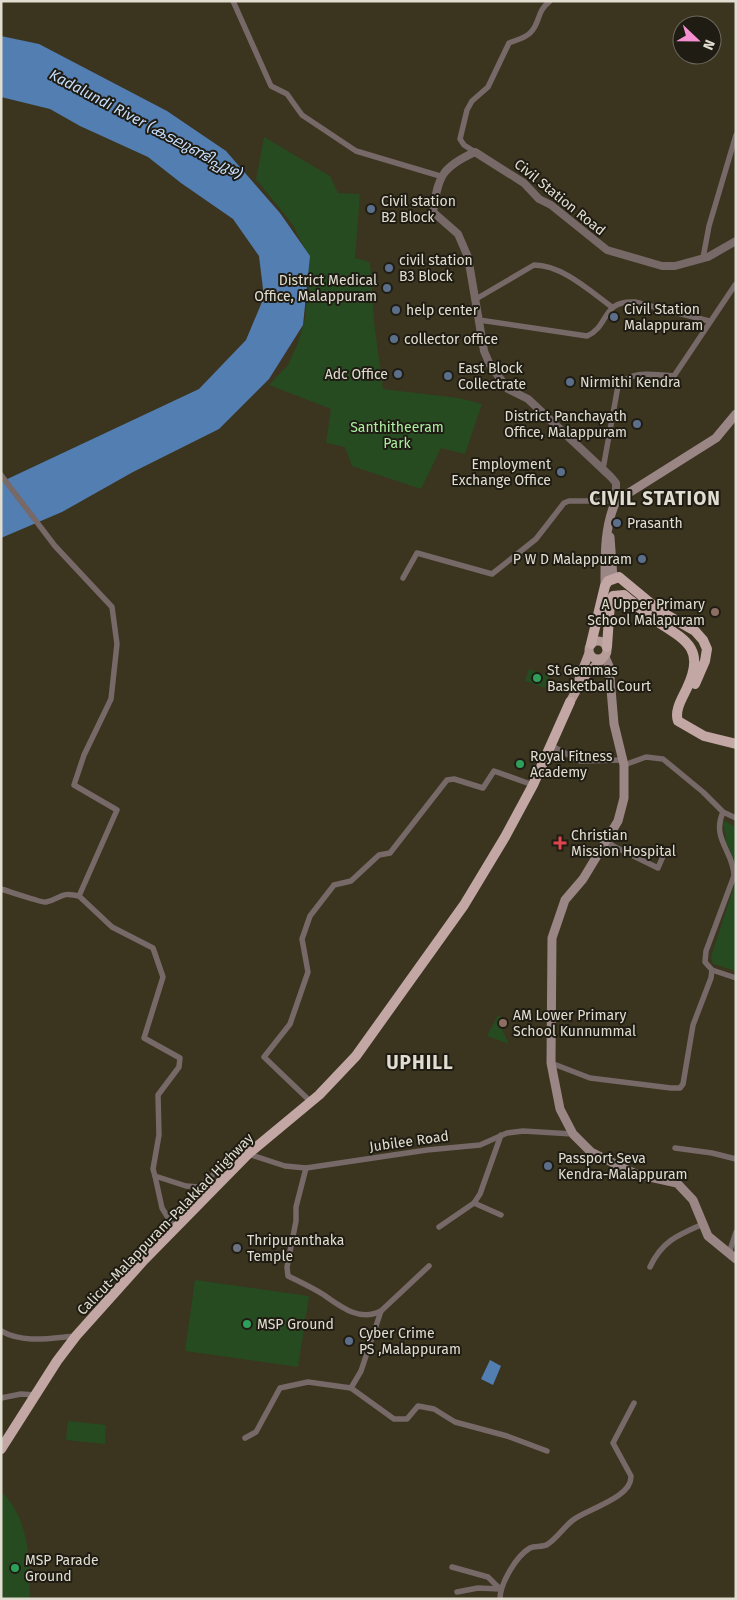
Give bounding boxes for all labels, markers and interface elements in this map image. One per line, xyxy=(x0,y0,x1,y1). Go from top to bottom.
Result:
north arrow xyxy=(672,15,722,65)
text: N xyxy=(699,37,718,52)
water label: Kadalundi River (കടലുണ്ടിപ്പുഴ) xyxy=(46,65,246,184)
street label: Civil Station Road xyxy=(511,156,609,239)
place label: Civil station B2 Block xyxy=(381,193,456,226)
marker: Civil station B2 Block xyxy=(365,203,377,215)
place label: civil station B3 Block xyxy=(399,252,473,285)
marker: civil station B3 Block xyxy=(383,262,395,274)
place label: District Medical Office, Malappuram xyxy=(254,272,377,305)
marker: District Medical Office, Malappuram xyxy=(381,282,393,294)
place label: Civil Station Malappuram xyxy=(624,301,703,334)
place label: help center xyxy=(406,302,479,319)
marker: help center xyxy=(390,304,402,316)
marker: Civil Station Malappuram xyxy=(608,311,620,323)
place label: collector office xyxy=(404,331,498,348)
marker: collector office xyxy=(388,333,400,345)
place label: East Block Collectrate xyxy=(458,360,526,393)
place label: Adc Office xyxy=(325,366,388,383)
marker: Adc Office xyxy=(392,368,404,380)
marker: East Block Collectrate xyxy=(442,370,454,382)
place label: Nirmithi Kendra xyxy=(580,374,681,391)
marker: Nirmithi Kendra xyxy=(564,376,576,388)
place label: District Panchayath Office, Malappuram xyxy=(504,408,627,441)
marker: District Panchayath Office, Malappuram xyxy=(631,418,643,430)
park label: Santhitheeram Park xyxy=(350,419,444,452)
place label: Employment Exchange Office xyxy=(451,456,552,489)
marker: Employment Exchange Office xyxy=(555,466,567,478)
district label: CIVIL STATION xyxy=(589,487,721,510)
place label: Prasanth xyxy=(627,515,683,532)
marker: Prasanth xyxy=(611,517,623,529)
place label: P W D Malappuram xyxy=(513,551,632,568)
marker: P W D Malappuram xyxy=(636,553,648,565)
place label: A Upper Primary School Malapuram xyxy=(587,596,705,629)
marker: A Upper Primary School Malapuram xyxy=(709,606,721,618)
place label: St Gemmas Basketball Court xyxy=(547,662,652,695)
marker: St Gemmas Basketball Court xyxy=(531,672,543,684)
place label: Royal Fitness Academy xyxy=(530,748,613,781)
marker: Royal Fitness Academy xyxy=(514,758,526,770)
place label: Christian Mission Hospital xyxy=(571,827,676,860)
marker: Christian Mission Hospital xyxy=(553,836,567,850)
place label: AM Lower Primary School Kunnummal xyxy=(513,1007,636,1040)
marker: AM Lower Primary School Kunnummal xyxy=(497,1017,509,1029)
district label: UPHILL xyxy=(386,1051,454,1074)
street label: Jubilee Road xyxy=(368,1128,450,1155)
street label: Calicut-Malappuram-Palakkad Highway xyxy=(74,1130,257,1319)
place label: Passport Seva Kendra-Malappuram xyxy=(558,1150,688,1183)
marker: Passport Seva Kendra-Malappuram xyxy=(542,1160,554,1172)
place label: Thripuranthaka Temple xyxy=(247,1232,344,1265)
marker: Thripuranthaka Temple xyxy=(231,1242,243,1254)
place label: MSP Ground xyxy=(257,1316,334,1333)
marker: MSP Ground xyxy=(241,1318,253,1330)
place label: Cyber Crime PS ,Malappuram xyxy=(359,1325,461,1358)
marker: Cyber Crime PS ,Malappuram xyxy=(343,1335,355,1347)
place label: MSP Parade Ground xyxy=(25,1552,99,1585)
marker: MSP Parade Ground xyxy=(9,1562,21,1574)

